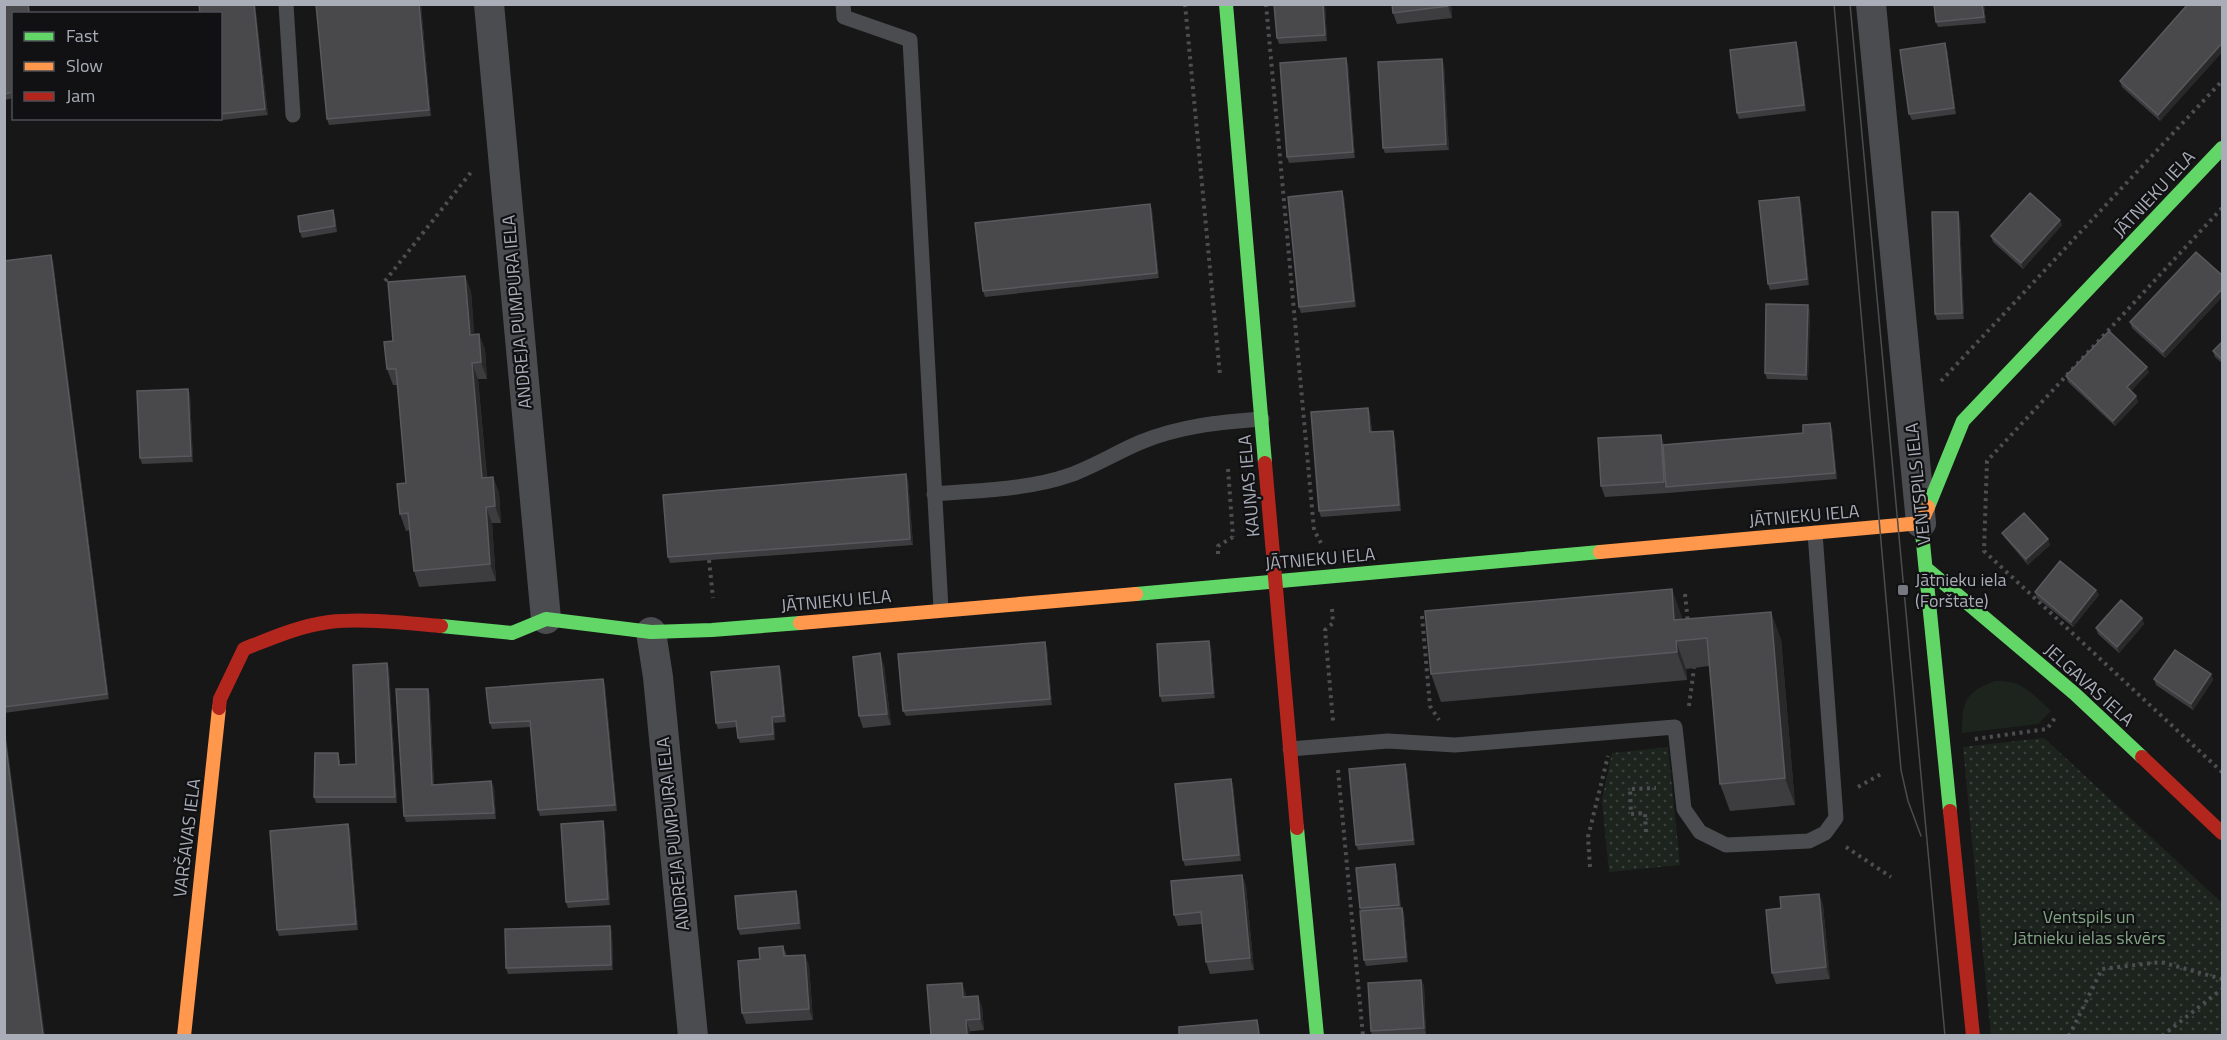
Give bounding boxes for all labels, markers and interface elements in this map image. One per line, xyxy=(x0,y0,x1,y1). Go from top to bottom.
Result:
legend xyxy=(12,12,222,120)
text: Fast xyxy=(66,22,99,49)
text: Slow xyxy=(66,52,103,79)
text: Jam xyxy=(66,82,95,109)
street label: JĀTNIEKU IELA xyxy=(2106,144,2201,243)
street label: ANDREJA PUMPURA IELA xyxy=(495,214,538,410)
street label: VENTSPILS IELA xyxy=(1898,421,1937,547)
street label: KAUŅAS IELA xyxy=(1231,433,1266,538)
street label: JĀTNIEKU IELA xyxy=(1748,497,1861,534)
street label: JĀTNIEKU IELA xyxy=(1264,540,1377,577)
place label: Jātnieku iela (Forštate) xyxy=(1915,566,2007,614)
street label: JĀTNIEKU IELA xyxy=(780,582,893,619)
marker: Jātnieku iela (Forštate) xyxy=(1896,583,1910,597)
street label: JELGAVAS IELA xyxy=(2038,637,2140,733)
street label: ANDREJA PUMPURA IELA xyxy=(649,736,696,932)
street label: VARŠAVAS IELA xyxy=(166,777,207,899)
park label: Ventspils un Jātnieku ielas skvērs xyxy=(2012,903,2166,951)

